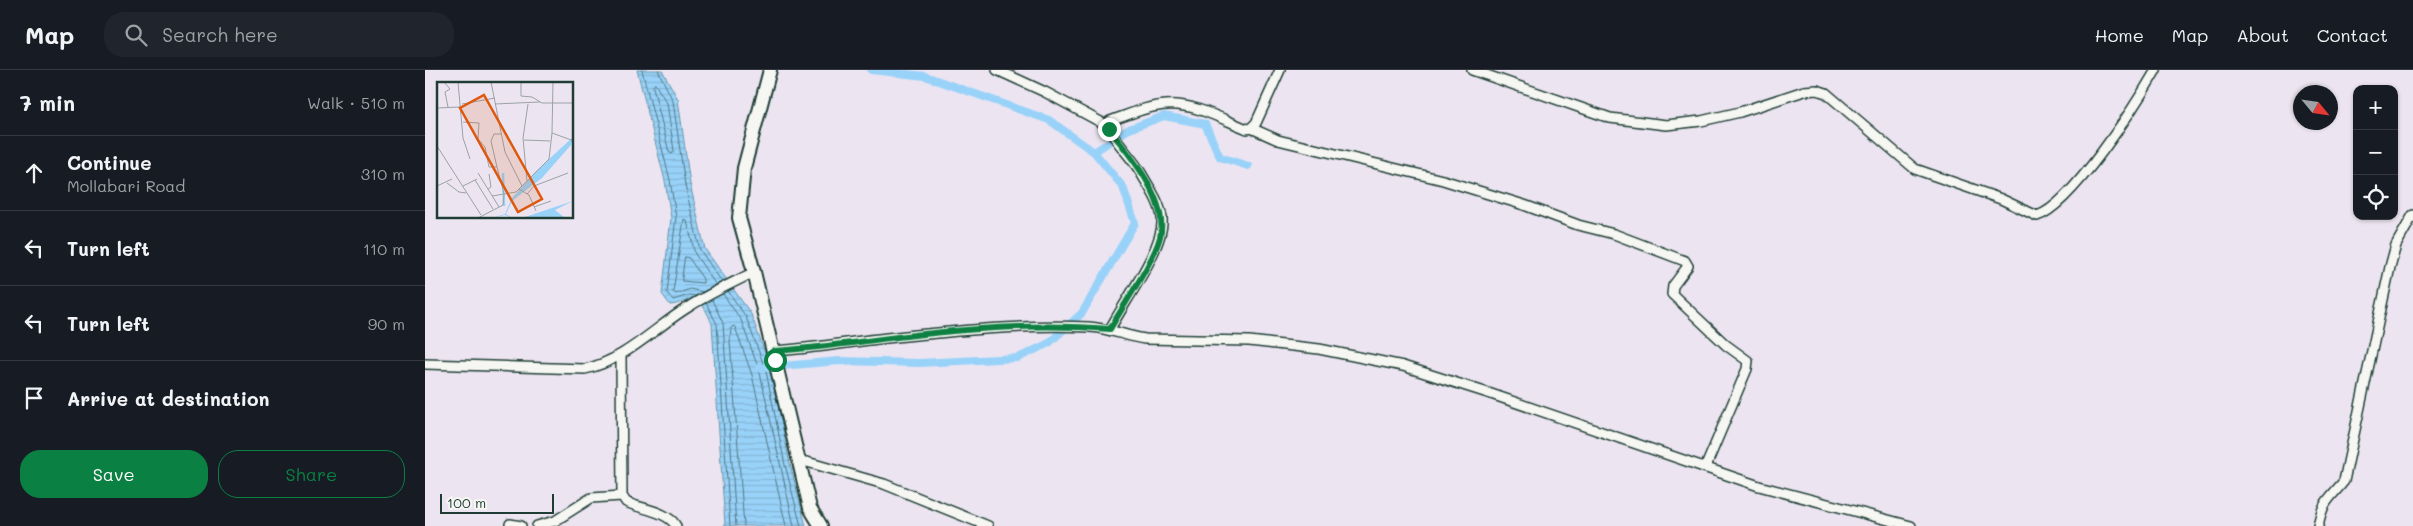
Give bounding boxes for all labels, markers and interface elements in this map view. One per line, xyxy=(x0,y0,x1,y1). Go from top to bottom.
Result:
search box xyxy=(104,12,454,57)
text: Map xyxy=(25,19,74,50)
icon: search xyxy=(122,21,150,49)
text: Search here xyxy=(162,22,278,47)
text: Home xyxy=(2095,23,2144,47)
text: Map xyxy=(2172,23,2208,47)
text: About xyxy=(2236,23,2289,47)
text: Contact xyxy=(2317,23,2388,47)
inset map xyxy=(437,82,574,219)
north arrow xyxy=(2293,85,2338,130)
map controls xyxy=(2353,85,2398,220)
button: + xyxy=(2353,85,2398,130)
text: 7 min xyxy=(20,89,75,116)
text: Walk · 510 m xyxy=(307,92,405,113)
route end xyxy=(1098,118,1121,141)
button: − xyxy=(2353,130,2398,175)
text: Continue xyxy=(67,150,152,175)
icon: ahead xyxy=(20,159,48,187)
text: 310 m xyxy=(361,163,405,184)
text: Mollabari Road xyxy=(67,175,185,196)
button: locate xyxy=(2353,175,2398,220)
icon: left xyxy=(20,234,48,262)
text: Turn left xyxy=(67,236,150,261)
text: 110 m xyxy=(363,238,405,259)
icon: left xyxy=(20,309,48,337)
text: Turn left xyxy=(67,311,150,336)
text: 90 m xyxy=(368,313,405,334)
route start xyxy=(764,349,787,372)
icon: arrive xyxy=(20,384,48,412)
text: Arrive at destination xyxy=(67,386,270,411)
button: Save xyxy=(20,450,208,498)
button: Share xyxy=(218,450,405,498)
scale bar xyxy=(440,491,554,514)
text: 100 m xyxy=(447,493,486,512)

